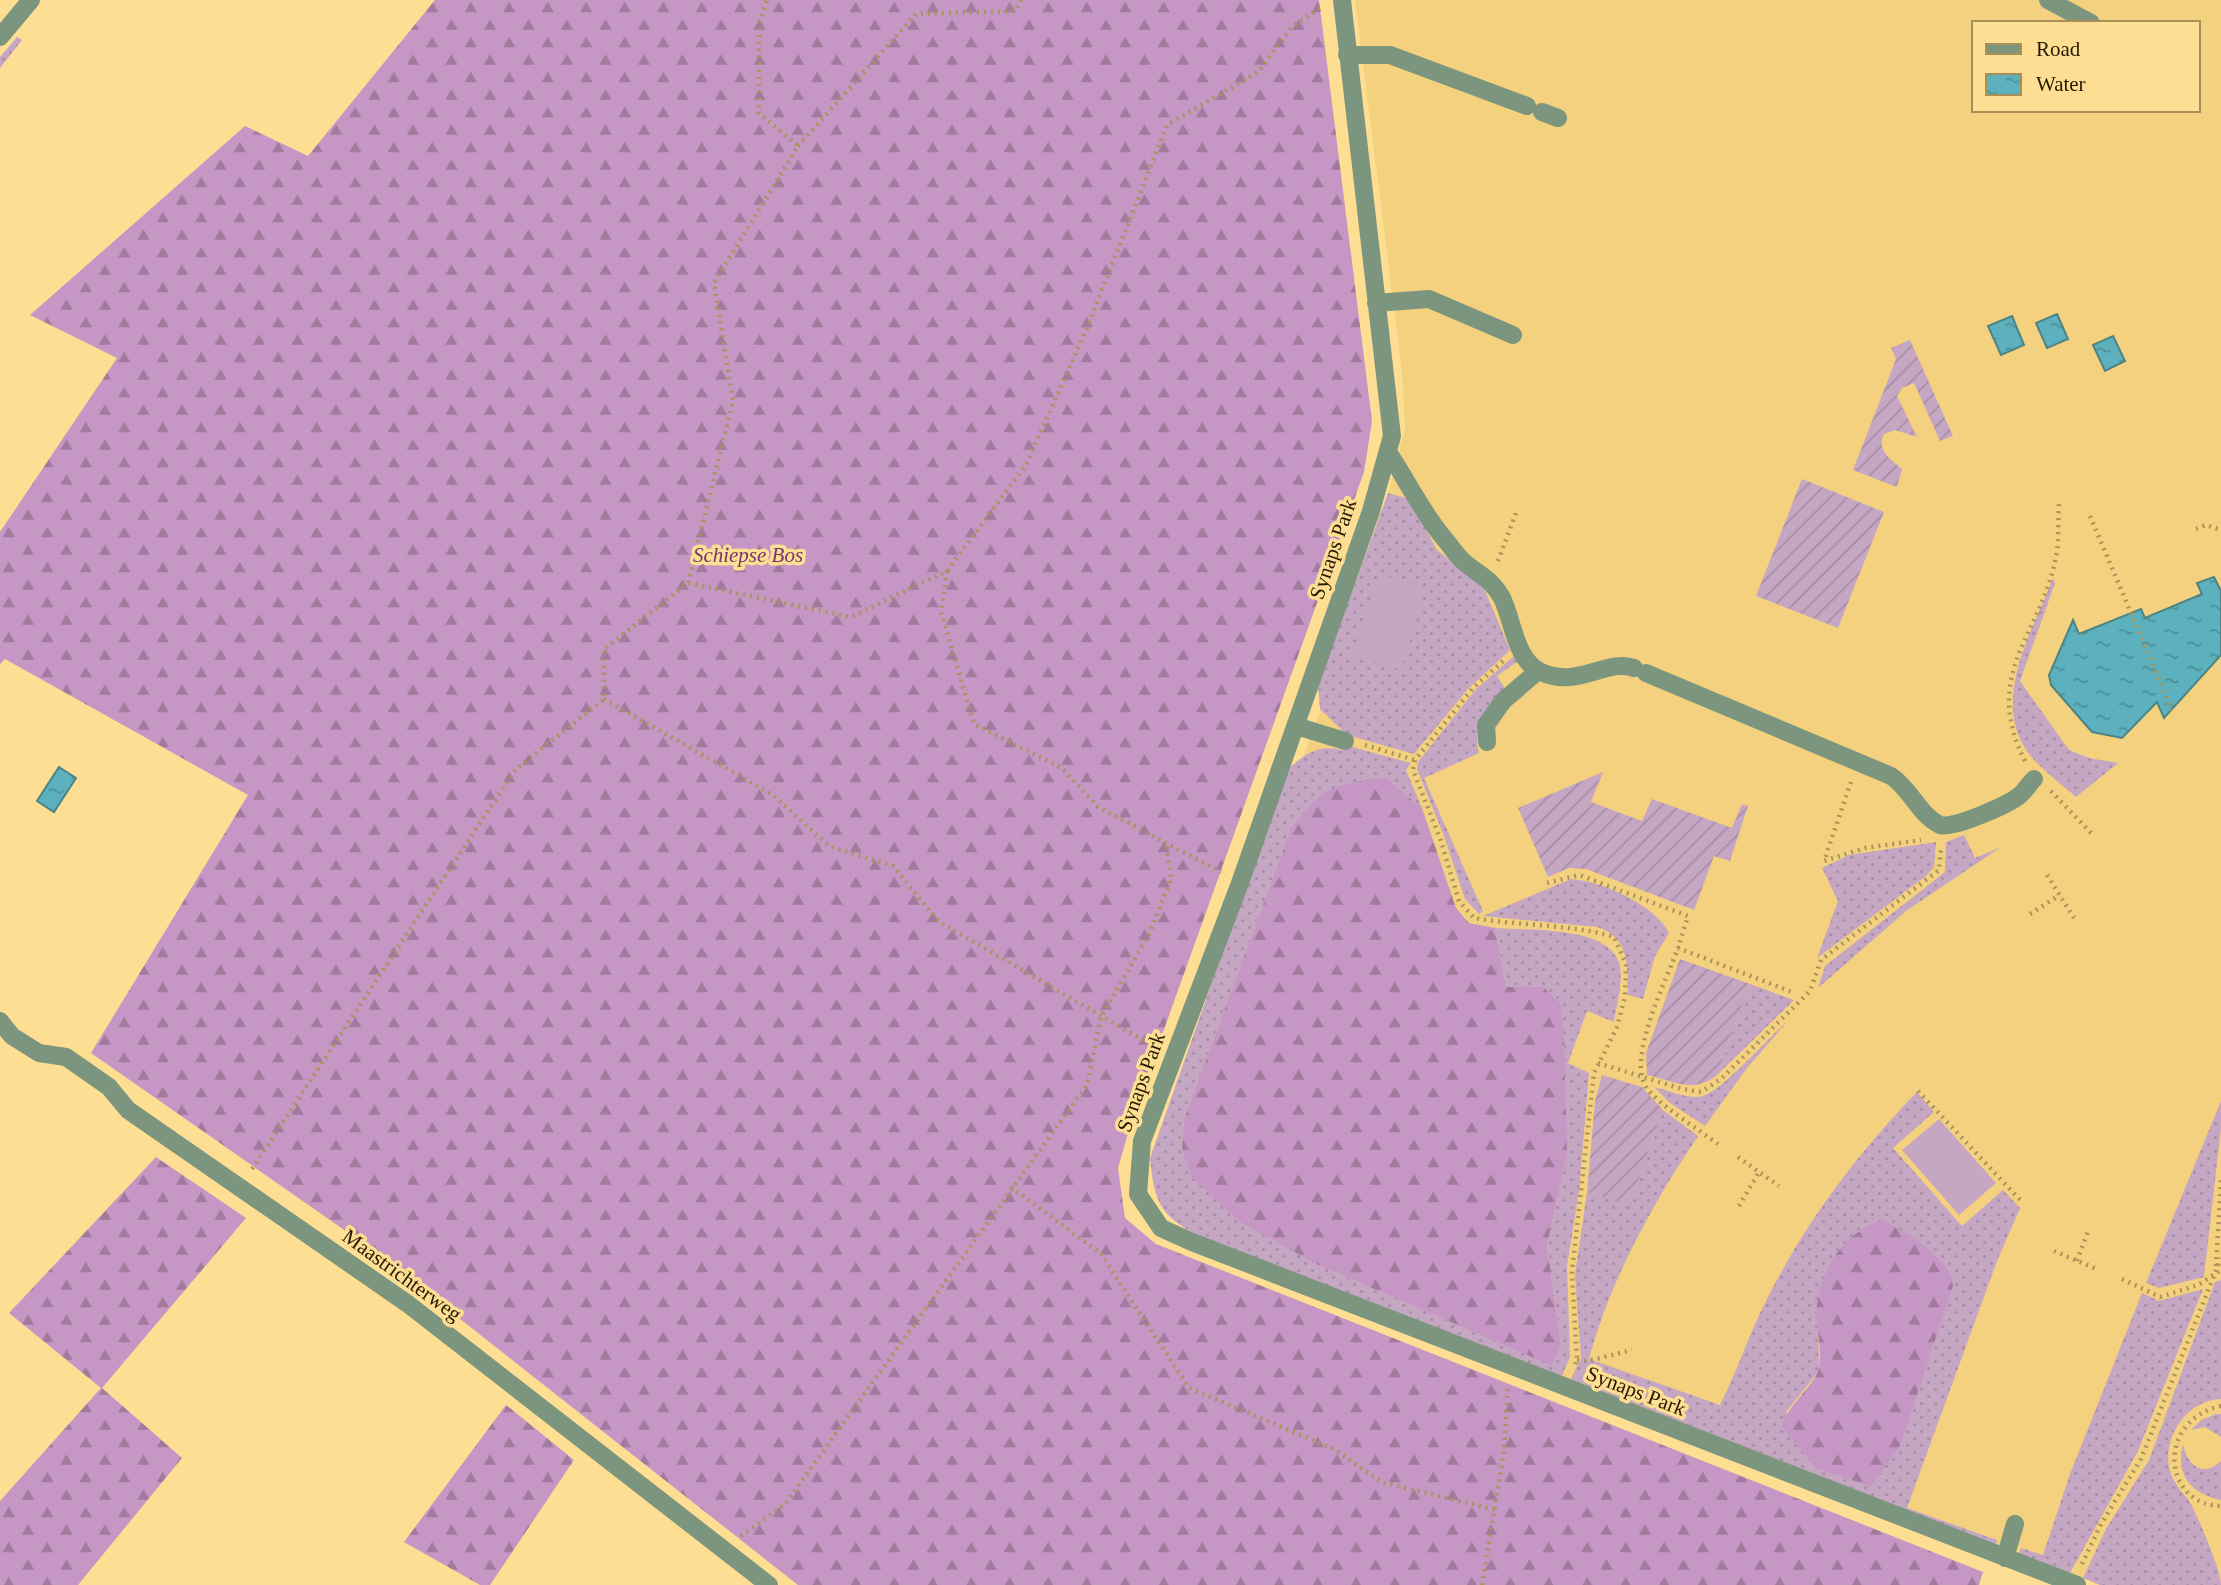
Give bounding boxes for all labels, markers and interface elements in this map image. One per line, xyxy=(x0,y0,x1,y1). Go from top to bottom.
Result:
legend xyxy=(1972,21,2200,112)
text: Road xyxy=(2036,37,2081,61)
text: Water xyxy=(2036,72,2086,96)
street label: Synaps Park xyxy=(1305,495,1362,602)
park label: Schiepse Bos xyxy=(693,543,803,567)
street label: Synaps Park xyxy=(1112,1028,1170,1135)
street label: Maastrichterweg xyxy=(338,1224,467,1326)
street label: Synaps Park xyxy=(1583,1361,1690,1421)

